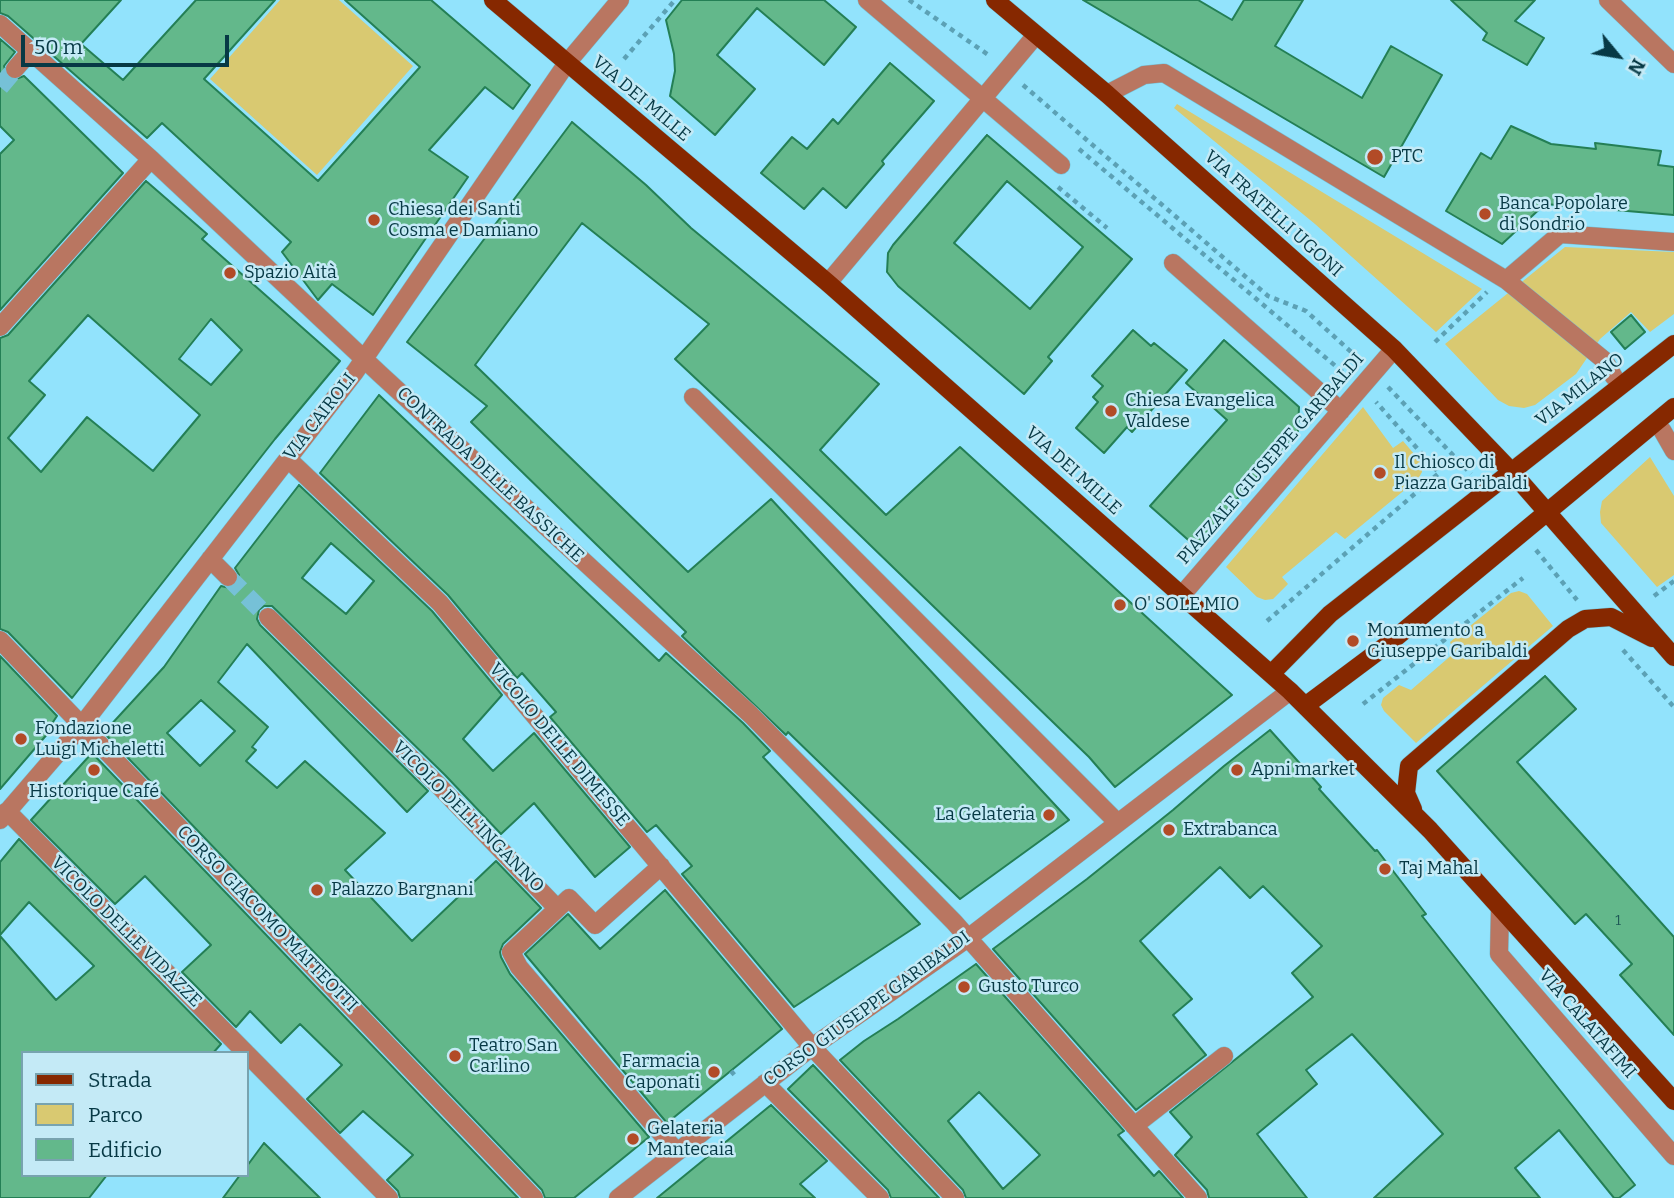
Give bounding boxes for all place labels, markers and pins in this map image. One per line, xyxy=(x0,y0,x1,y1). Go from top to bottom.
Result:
place label: PTC xyxy=(1391,146,1423,168)
marker: PTC xyxy=(1365,147,1385,167)
place label: Banca Popolare di Sondrio xyxy=(1499,193,1628,235)
place label: Chiesa dei Santi Cosma e Damiano xyxy=(388,199,538,242)
marker: Banca Popolare di Sondrio xyxy=(1477,206,1493,222)
marker: Chiesa dei Santi Cosma e Damiano xyxy=(366,212,382,228)
place label: Spazio Aità xyxy=(244,262,337,284)
marker: Spazio Aità xyxy=(222,265,238,281)
place label: Chiesa Evangelica Valdese xyxy=(1125,390,1274,432)
marker: Chiesa Evangelica Valdese xyxy=(1103,403,1119,419)
place label: Il Chiosco di Piazza Garibaldi xyxy=(1394,452,1528,494)
marker: Il Chiosco di Piazza Garibaldi xyxy=(1372,465,1388,481)
place label: O' SOLE MIO xyxy=(1134,594,1239,616)
marker: O' SOLE MIO xyxy=(1112,597,1128,613)
place label: Monumento a Giuseppe Garibaldi xyxy=(1367,620,1528,662)
marker: Monumento a Giuseppe Garibaldi xyxy=(1345,633,1361,649)
place label: Fondazione Luigi Micheletti xyxy=(35,718,165,760)
marker: Fondazione Luigi Micheletti xyxy=(13,731,29,747)
place label: Apni market xyxy=(1251,759,1355,781)
marker: Historique Café xyxy=(86,762,102,778)
marker: Apni market xyxy=(1229,762,1245,778)
place label: Historique Café xyxy=(29,781,159,803)
place label: La Gelateria xyxy=(935,804,1035,826)
marker: La Gelateria xyxy=(1041,807,1057,823)
place label: Extrabanca xyxy=(1183,819,1278,841)
marker: Extrabanca xyxy=(1161,822,1177,838)
place label: Taj Mahal xyxy=(1399,858,1479,880)
marker: Taj Mahal xyxy=(1377,861,1393,877)
place label: Palazzo Bargnani xyxy=(331,879,474,901)
marker: Palazzo Bargnani xyxy=(309,882,325,898)
place label: Gusto Turco xyxy=(978,976,1079,998)
marker: Gusto Turco xyxy=(956,979,972,995)
place label: Teatro San Carlino xyxy=(469,1035,558,1078)
marker: Teatro San Carlino xyxy=(447,1048,463,1064)
place label: Farmacia Caponati xyxy=(622,1051,700,1094)
marker: Farmacia Caponati xyxy=(706,1064,722,1080)
place label: Gelateria Mantecaia xyxy=(647,1118,734,1160)
marker: Gelateria Mantecaia xyxy=(625,1131,641,1147)

